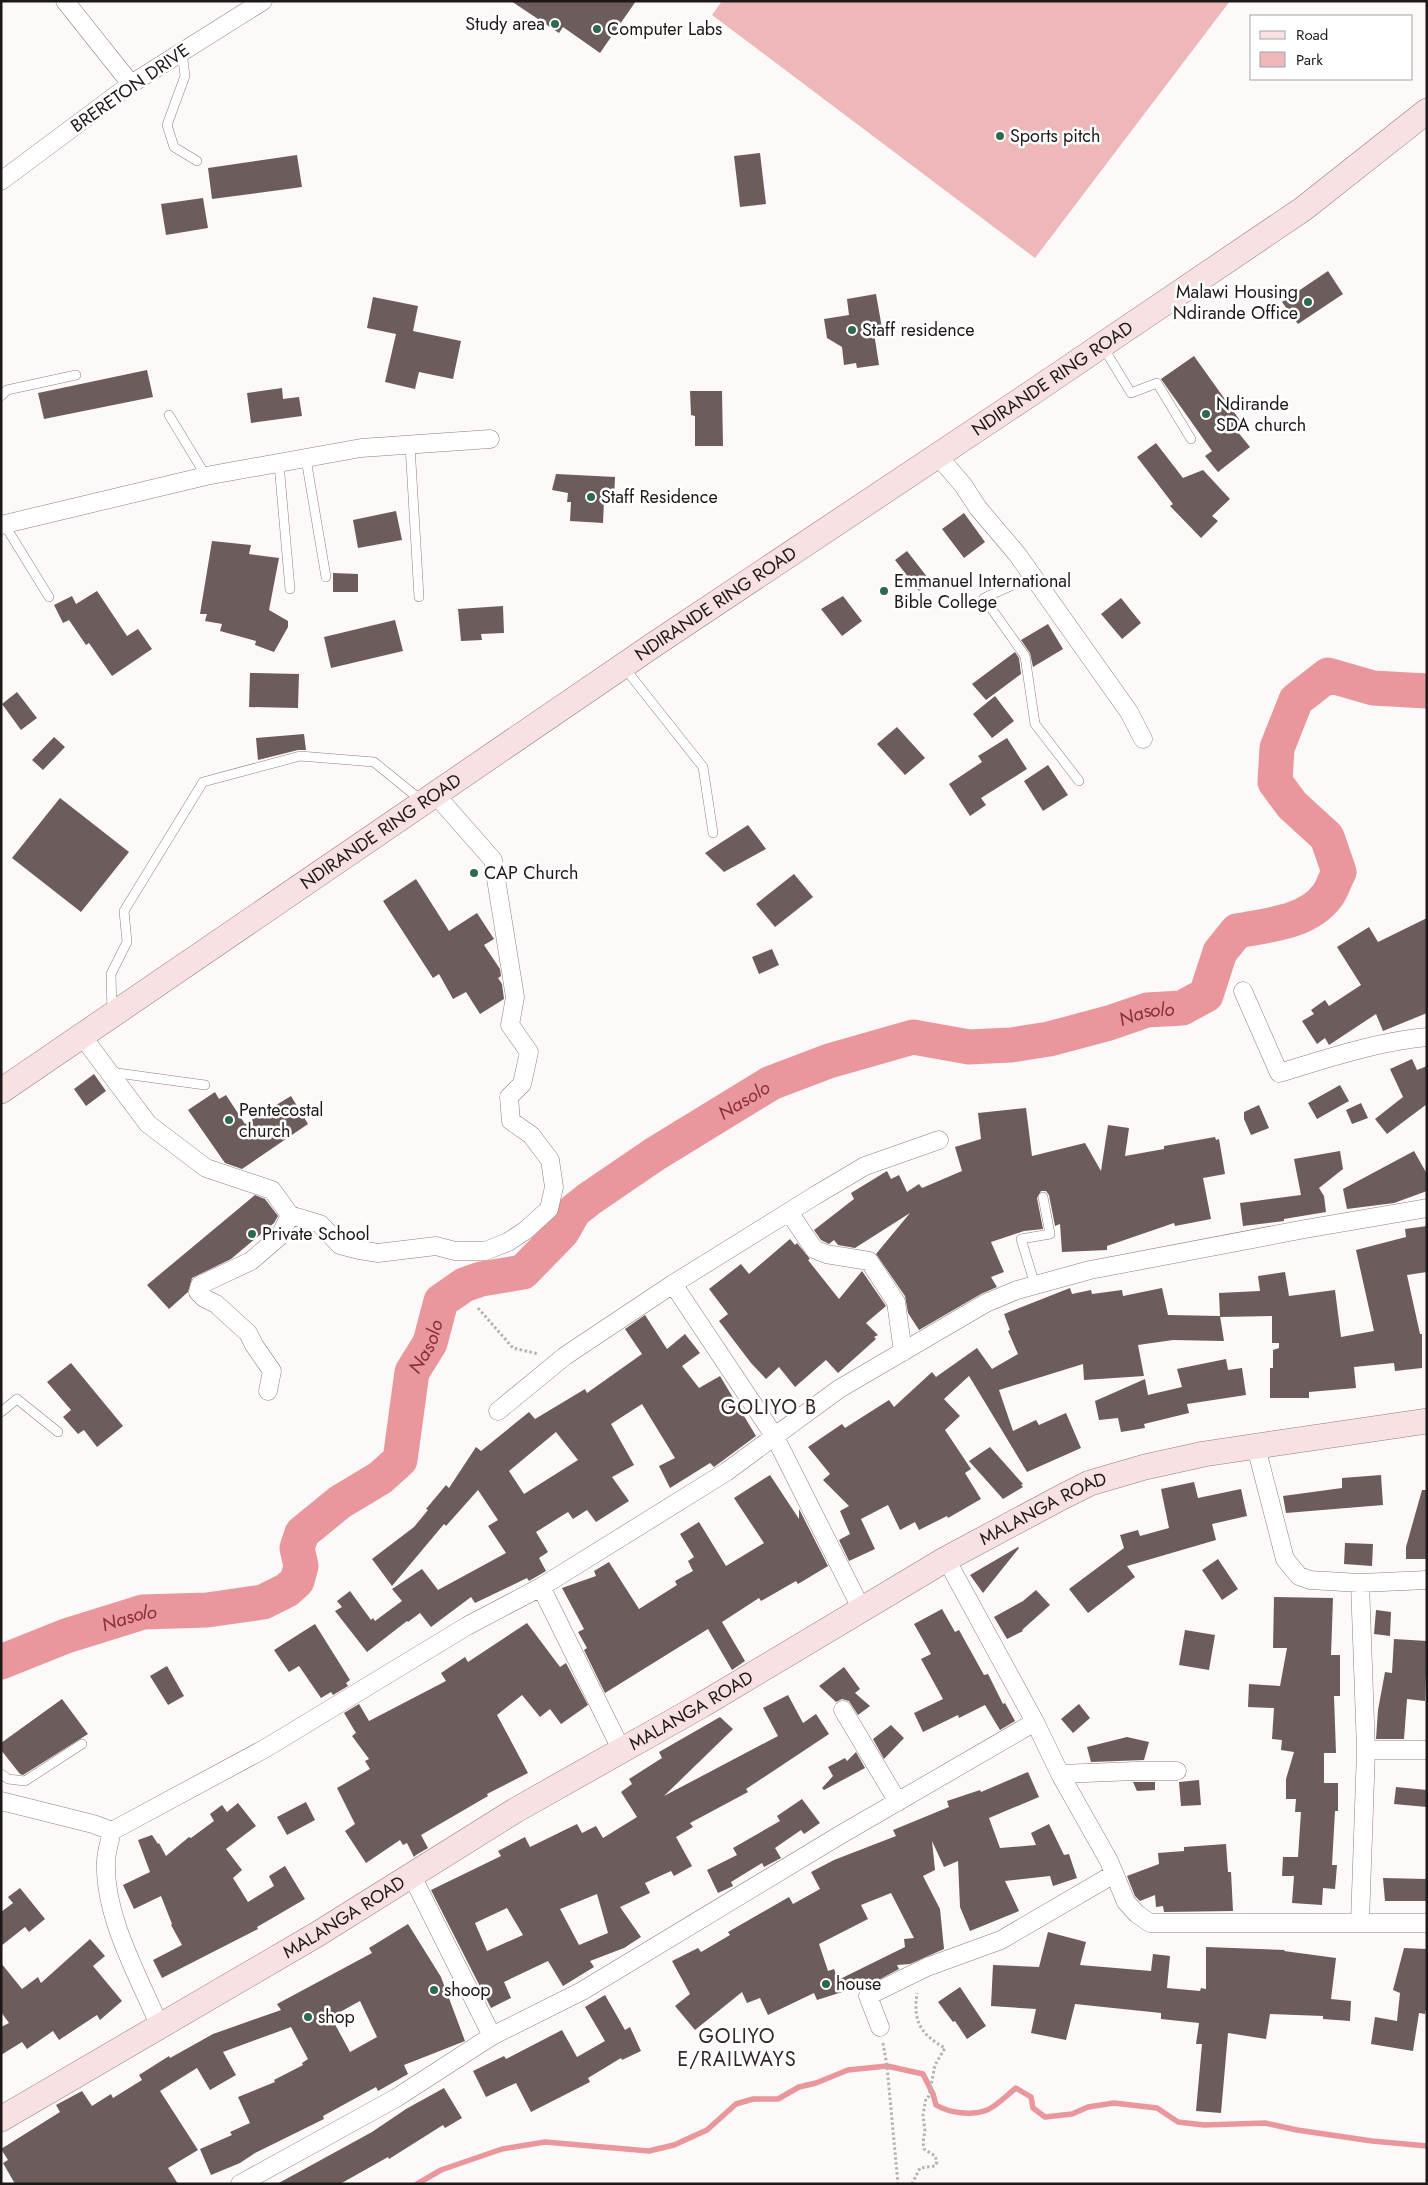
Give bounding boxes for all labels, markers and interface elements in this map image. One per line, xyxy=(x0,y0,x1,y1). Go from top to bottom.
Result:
place label: Study area xyxy=(465,11,545,37)
legend xyxy=(1250,15,1413,80)
place label: Computer Labs xyxy=(607,16,722,42)
marker: Study area xyxy=(549,18,561,30)
marker: Computer Labs xyxy=(591,23,603,35)
text: Road xyxy=(1296,24,1328,46)
street label: BRERETON DRIVE xyxy=(65,37,195,139)
text: Park xyxy=(1296,49,1323,71)
place label: Sports pitch xyxy=(1010,123,1100,149)
marker: Sports pitch xyxy=(994,130,1006,142)
place label: Malawi Housing Ndirande Office xyxy=(1173,279,1298,326)
marker: Malawi Housing Ndirande Office xyxy=(1302,296,1314,308)
street label: NDIRANDE RING ROAD xyxy=(966,315,1138,442)
place label: Staff residence xyxy=(862,317,975,343)
marker: Staff residence xyxy=(846,324,858,336)
place label: Ndirande SDA church xyxy=(1216,391,1306,438)
marker: Ndirande SDA church xyxy=(1200,408,1212,420)
place label: Staff Residence xyxy=(601,484,718,510)
marker: Staff Residence xyxy=(585,491,597,503)
street label: NDIRANDE RING ROAD xyxy=(629,540,802,667)
place label: Emmanuel International Bible College xyxy=(894,568,1071,615)
marker: Emmanuel International Bible College xyxy=(878,585,890,597)
street label: NDIRANDE RING ROAD xyxy=(295,767,466,896)
place label: CAP Church xyxy=(484,860,578,886)
marker: CAP Church xyxy=(468,867,480,879)
water label: Nasolo xyxy=(1115,995,1175,1033)
water label: Nasolo xyxy=(713,1074,775,1126)
place label: Pentecostal church xyxy=(239,1097,323,1144)
marker: Pentecostal church xyxy=(223,1114,235,1126)
place label: Private School xyxy=(262,1221,370,1247)
marker: Private School xyxy=(246,1228,258,1240)
water label: Nasolo xyxy=(401,1317,449,1379)
district label: GOLIYO B xyxy=(721,1393,817,1422)
street label: MALANGA ROAD xyxy=(975,1466,1109,1552)
water label: Nasolo xyxy=(98,1599,157,1638)
street label: MALANGA ROAD xyxy=(624,1664,758,1757)
street label: MALANGA ROAD xyxy=(278,1869,410,1965)
place label: house xyxy=(836,1971,881,1997)
place label: shoop xyxy=(444,1977,491,2003)
marker: house xyxy=(820,1978,832,1990)
marker: shoop xyxy=(428,1984,440,1996)
place label: shop xyxy=(318,2004,355,2030)
marker: shop xyxy=(302,2011,314,2023)
district label: GOLIYO E/RAILWAYS xyxy=(677,2022,797,2074)

